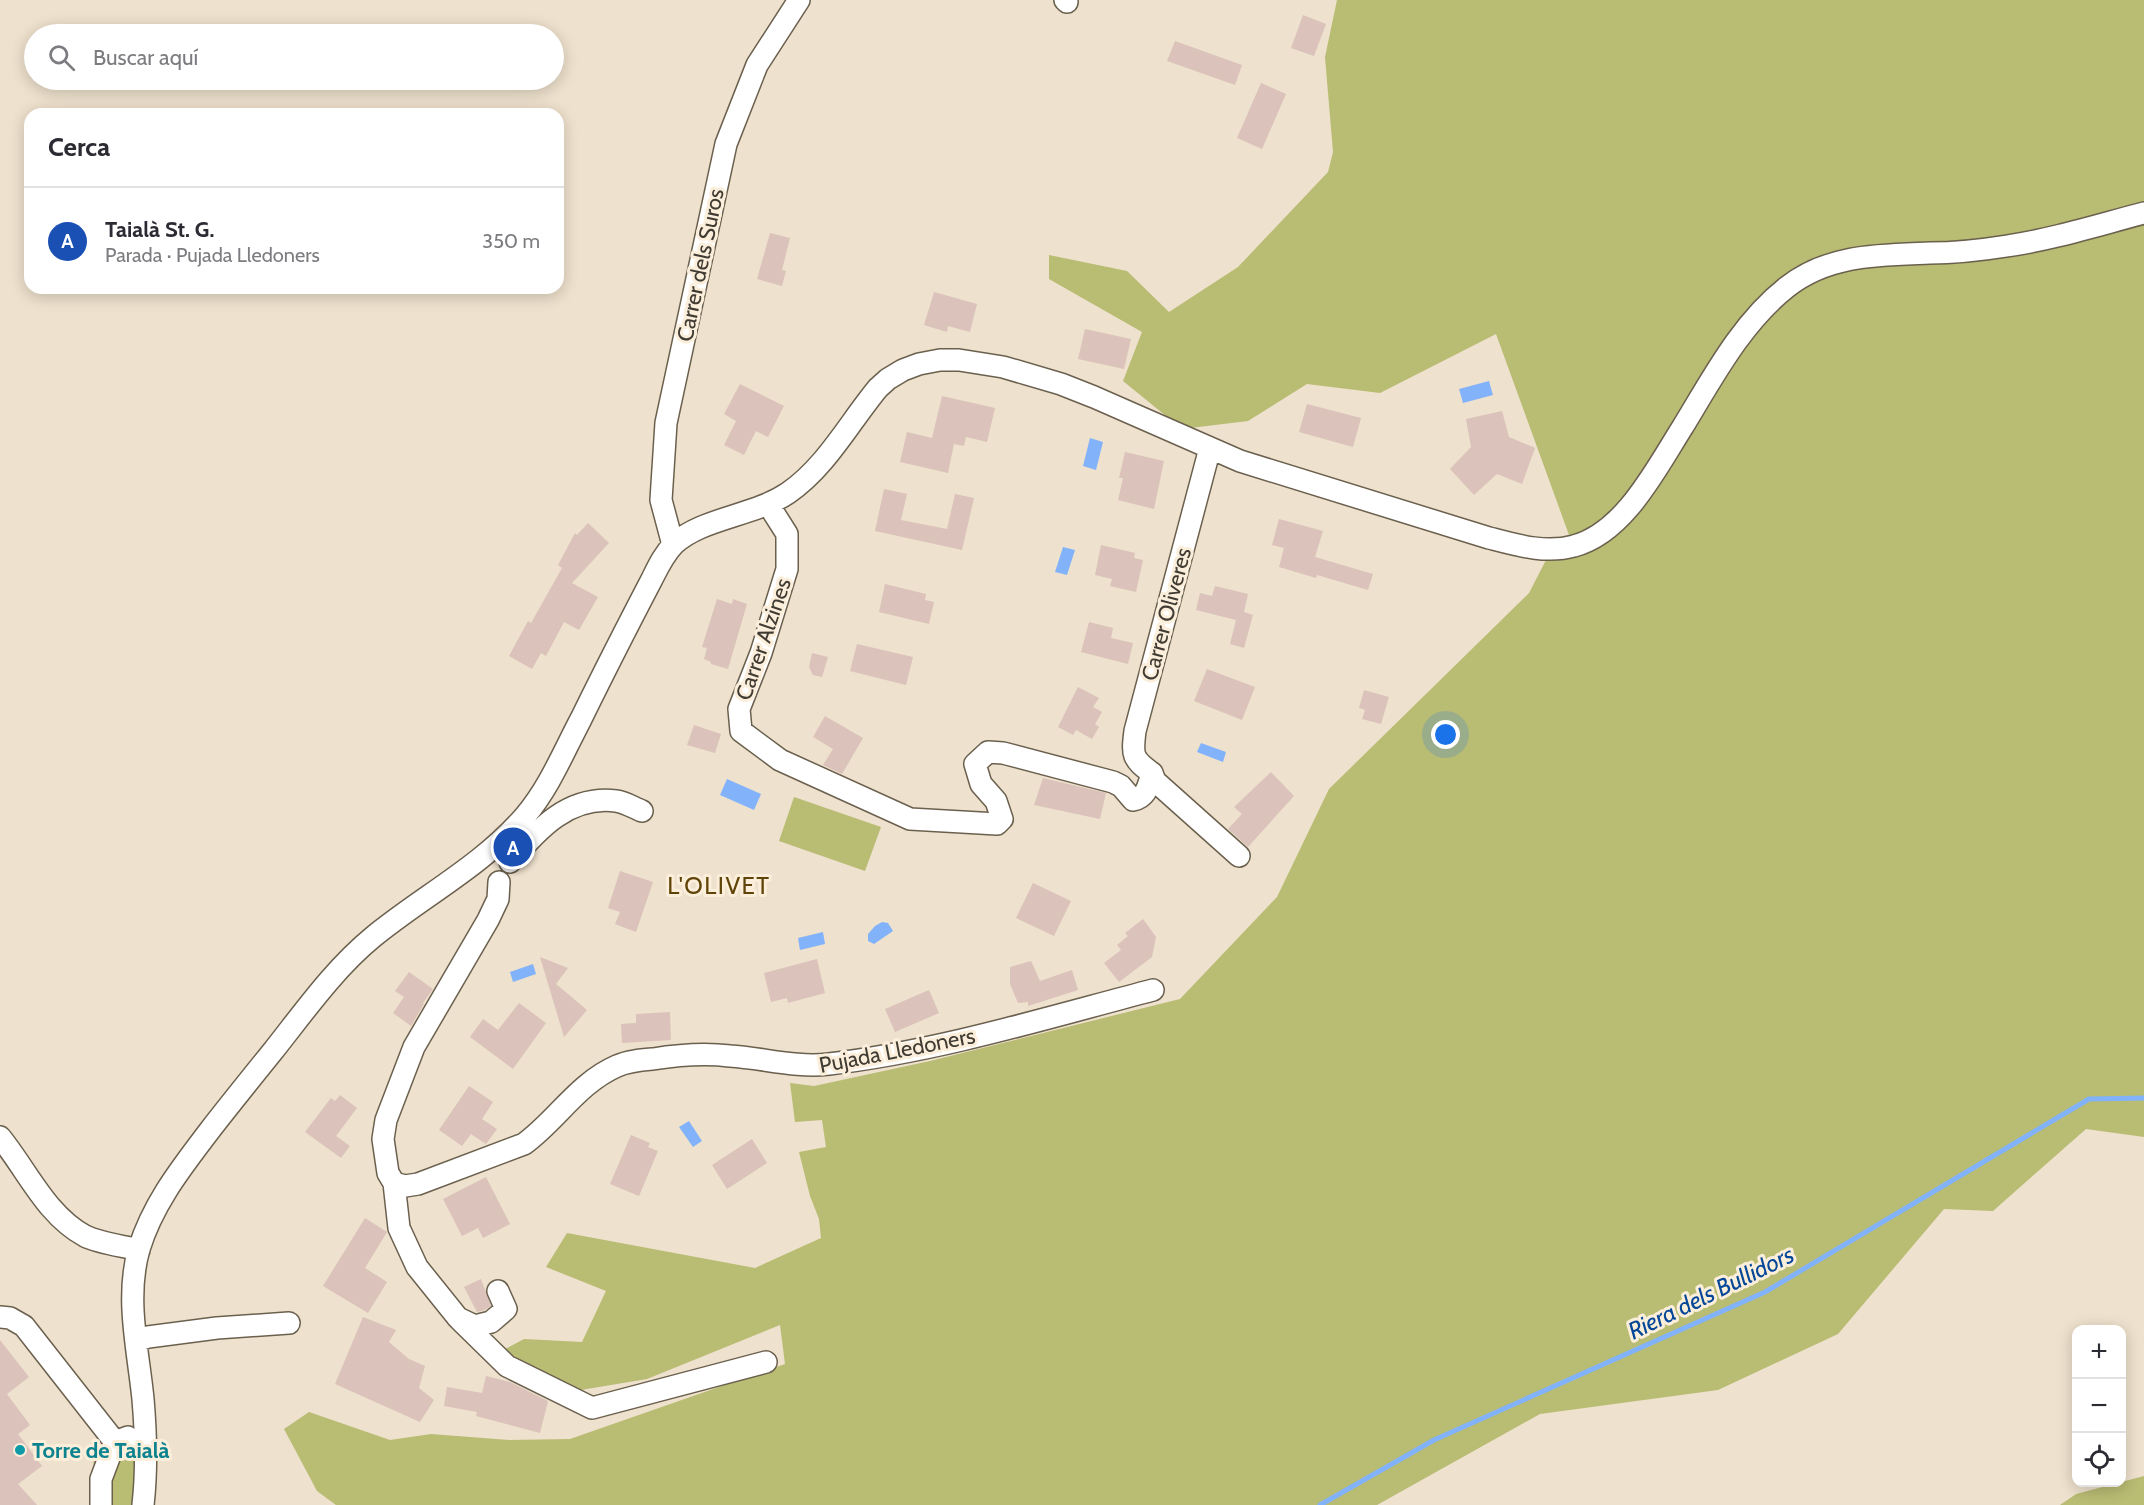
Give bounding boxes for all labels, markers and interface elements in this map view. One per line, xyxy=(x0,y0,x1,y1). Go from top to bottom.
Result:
search box xyxy=(24,24,564,90)
icon: search xyxy=(45,41,78,74)
text: Buscar aquí xyxy=(93,44,198,71)
text: Cerca xyxy=(48,131,110,163)
street label: Carrer dels Suros xyxy=(671,186,730,344)
text: Taialà St. G. xyxy=(105,216,214,243)
text: A xyxy=(61,229,74,253)
text: 350 m xyxy=(482,229,540,253)
text: Parada · Pujada Lledoners xyxy=(105,243,320,267)
street label: Carrer Oliveres xyxy=(1136,545,1197,684)
street label: Carrer Alzines xyxy=(730,575,797,704)
your location xyxy=(1431,720,1460,749)
pin: A xyxy=(494,824,532,870)
district label: L'OLIVET xyxy=(667,871,771,900)
street label: Pujada Lledoners xyxy=(817,1022,977,1079)
water label: Riera dels Bullidors xyxy=(1623,1240,1799,1345)
map controls xyxy=(2072,1325,2126,1487)
button: + xyxy=(2072,1325,2126,1379)
button: − xyxy=(2072,1379,2126,1433)
button: locate xyxy=(2072,1433,2126,1487)
place label: Torre de Taialà xyxy=(32,1437,170,1464)
marker: Torre de Taialà xyxy=(13,1443,27,1457)

